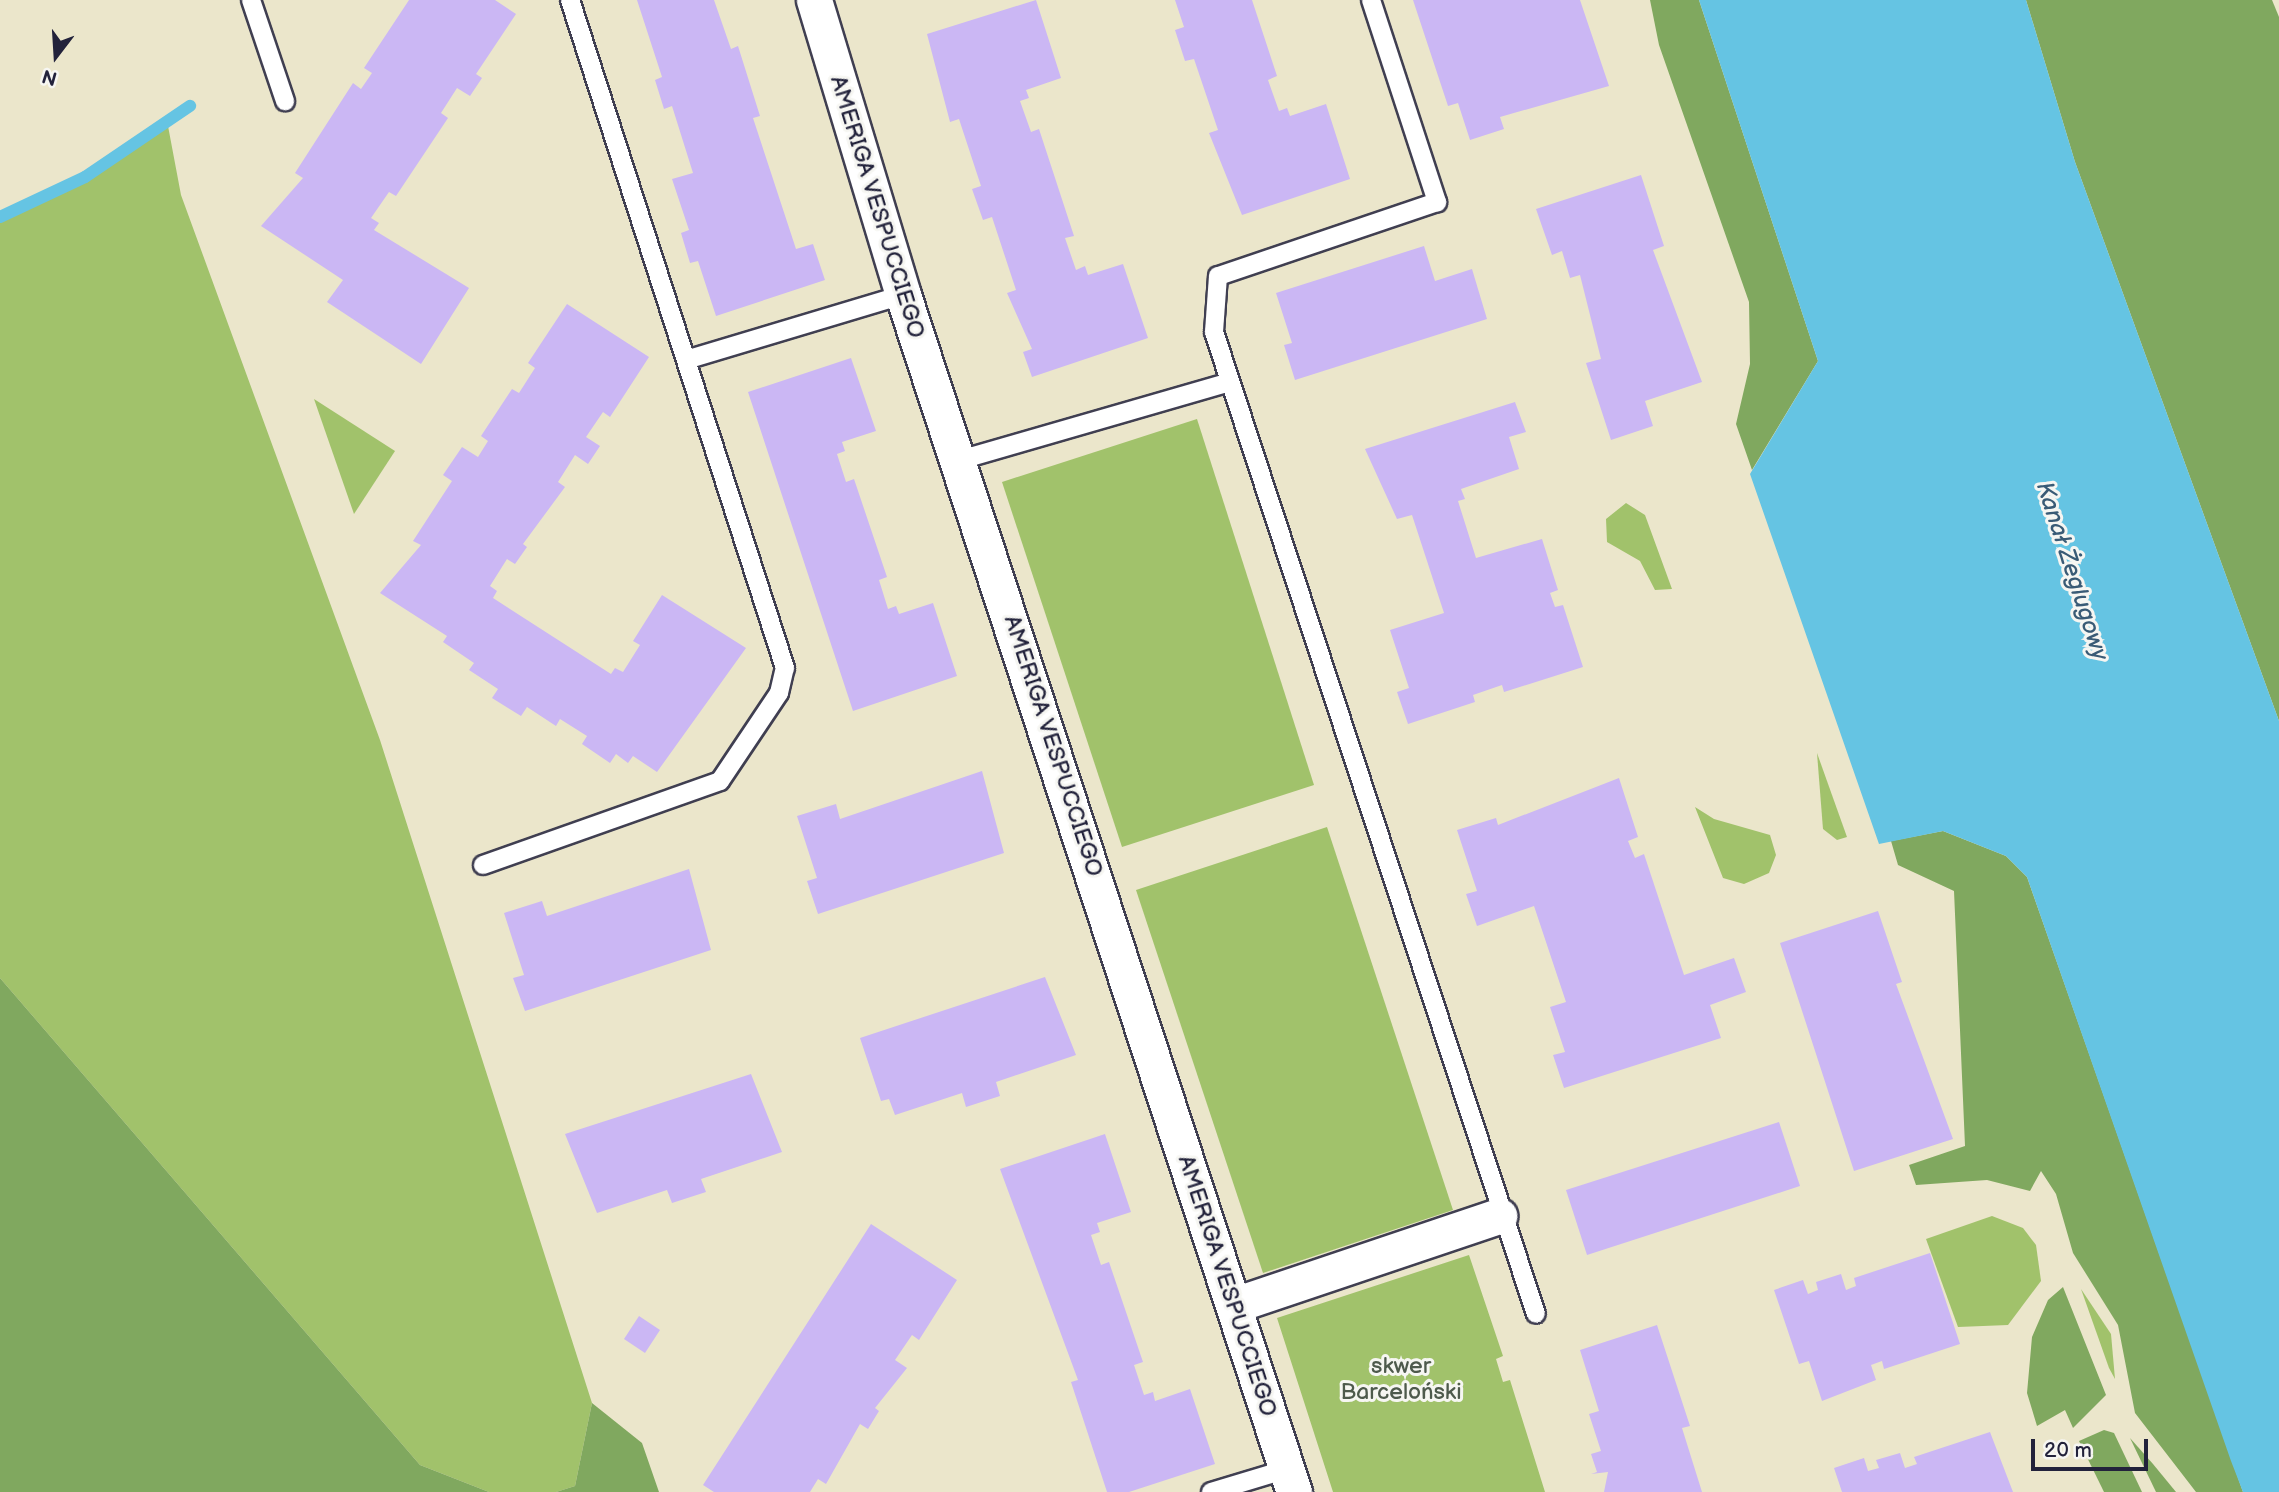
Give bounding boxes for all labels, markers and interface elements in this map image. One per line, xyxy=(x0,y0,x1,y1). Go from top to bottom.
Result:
north arrow xyxy=(21,21,91,91)
text: N xyxy=(40,63,60,90)
street label: AMERIGA VESPUCCIEGO xyxy=(824,72,930,342)
water label: Kanał Żeglugowy xyxy=(2030,478,2114,664)
street label: AMERIGA VESPUCCIEGO xyxy=(998,612,1108,880)
street label: AMERIGA VESPUCCIEGO xyxy=(1172,1152,1282,1420)
park label: skwer Barceloński xyxy=(1340,1352,1462,1406)
scale bar xyxy=(2034,1426,2151,1470)
text: 20 m xyxy=(2044,1438,2092,1463)

